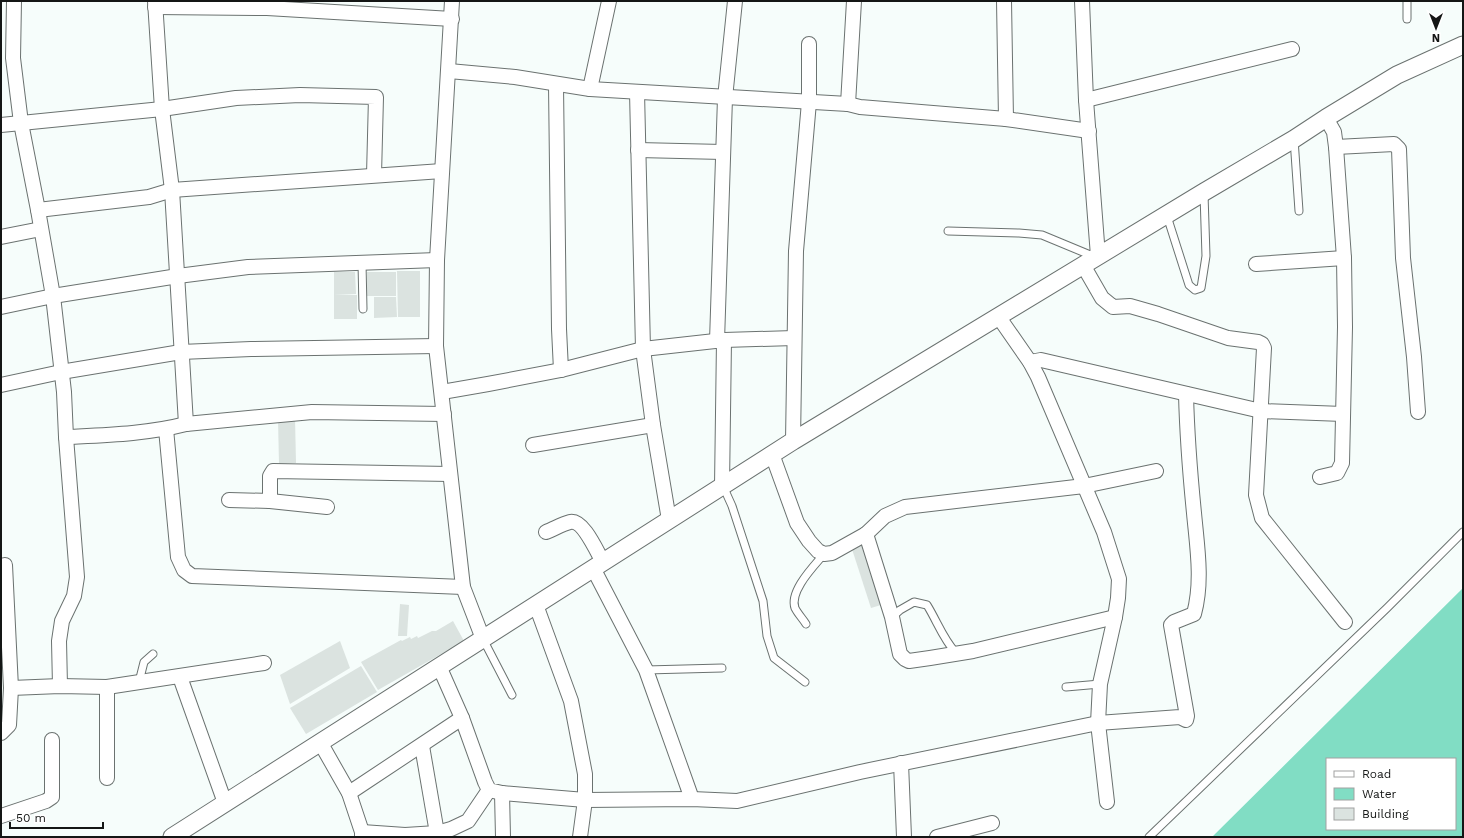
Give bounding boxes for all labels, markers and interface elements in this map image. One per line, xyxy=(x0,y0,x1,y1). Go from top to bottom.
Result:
north arrow xyxy=(1416,8,1456,48)
text: N xyxy=(1432,31,1440,44)
legend xyxy=(1326,758,1456,830)
text: Road xyxy=(1362,767,1391,781)
text: Water xyxy=(1362,787,1397,801)
scale bar xyxy=(10,804,103,830)
text: Building xyxy=(1362,807,1409,821)
text: 50 m xyxy=(16,811,46,825)

